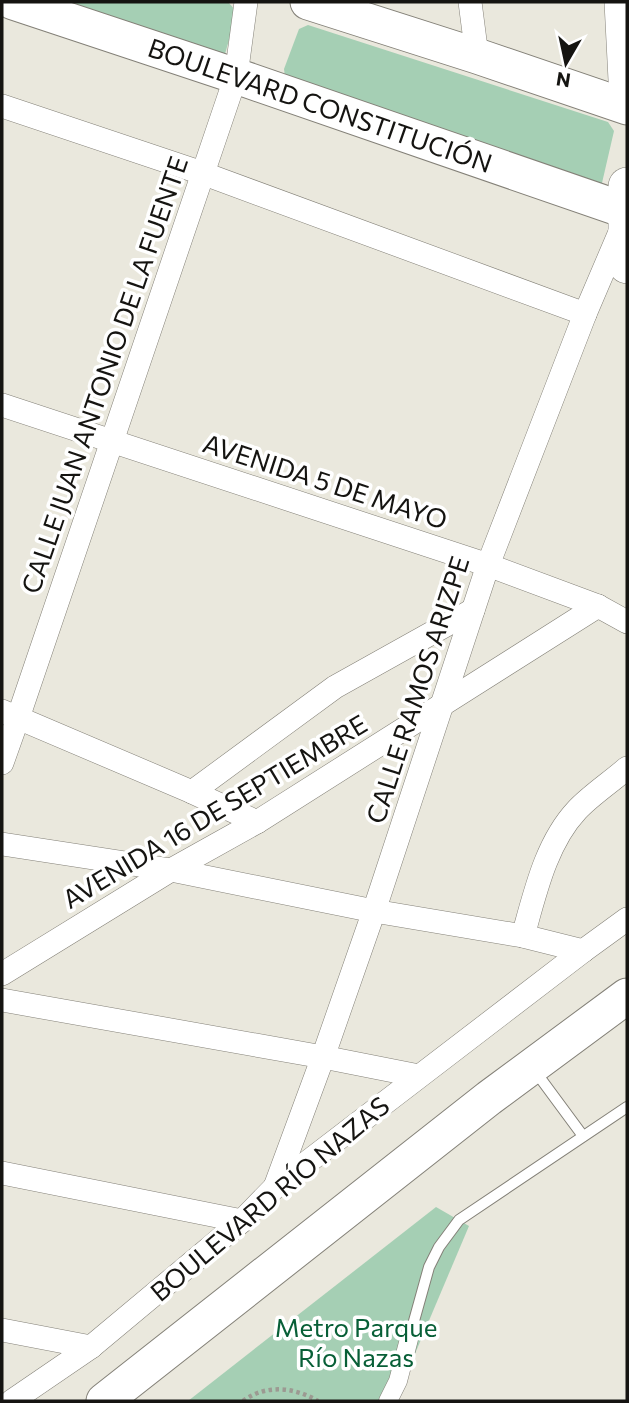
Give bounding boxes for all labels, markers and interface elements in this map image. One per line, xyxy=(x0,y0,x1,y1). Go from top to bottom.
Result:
north arrow xyxy=(531,28,601,98)
street label: BOULEVARD CONSTITUCIÓN xyxy=(144,31,497,178)
text: N xyxy=(554,68,572,93)
street label: CALLE JUAN ANTONIO DE LA FUENTE xyxy=(14,152,193,597)
street label: AVENIDA 5 DE MAYO xyxy=(200,426,451,535)
street label: CALLE RAMOS ARIZPE xyxy=(359,552,474,827)
street label: AVENIDA 16 DE SEPTIEMBRE xyxy=(56,707,372,914)
street label: BOULEVARD RÍO NAZAS xyxy=(143,1089,395,1307)
park label: Metro Parque Río Nazas xyxy=(275,1311,437,1372)

